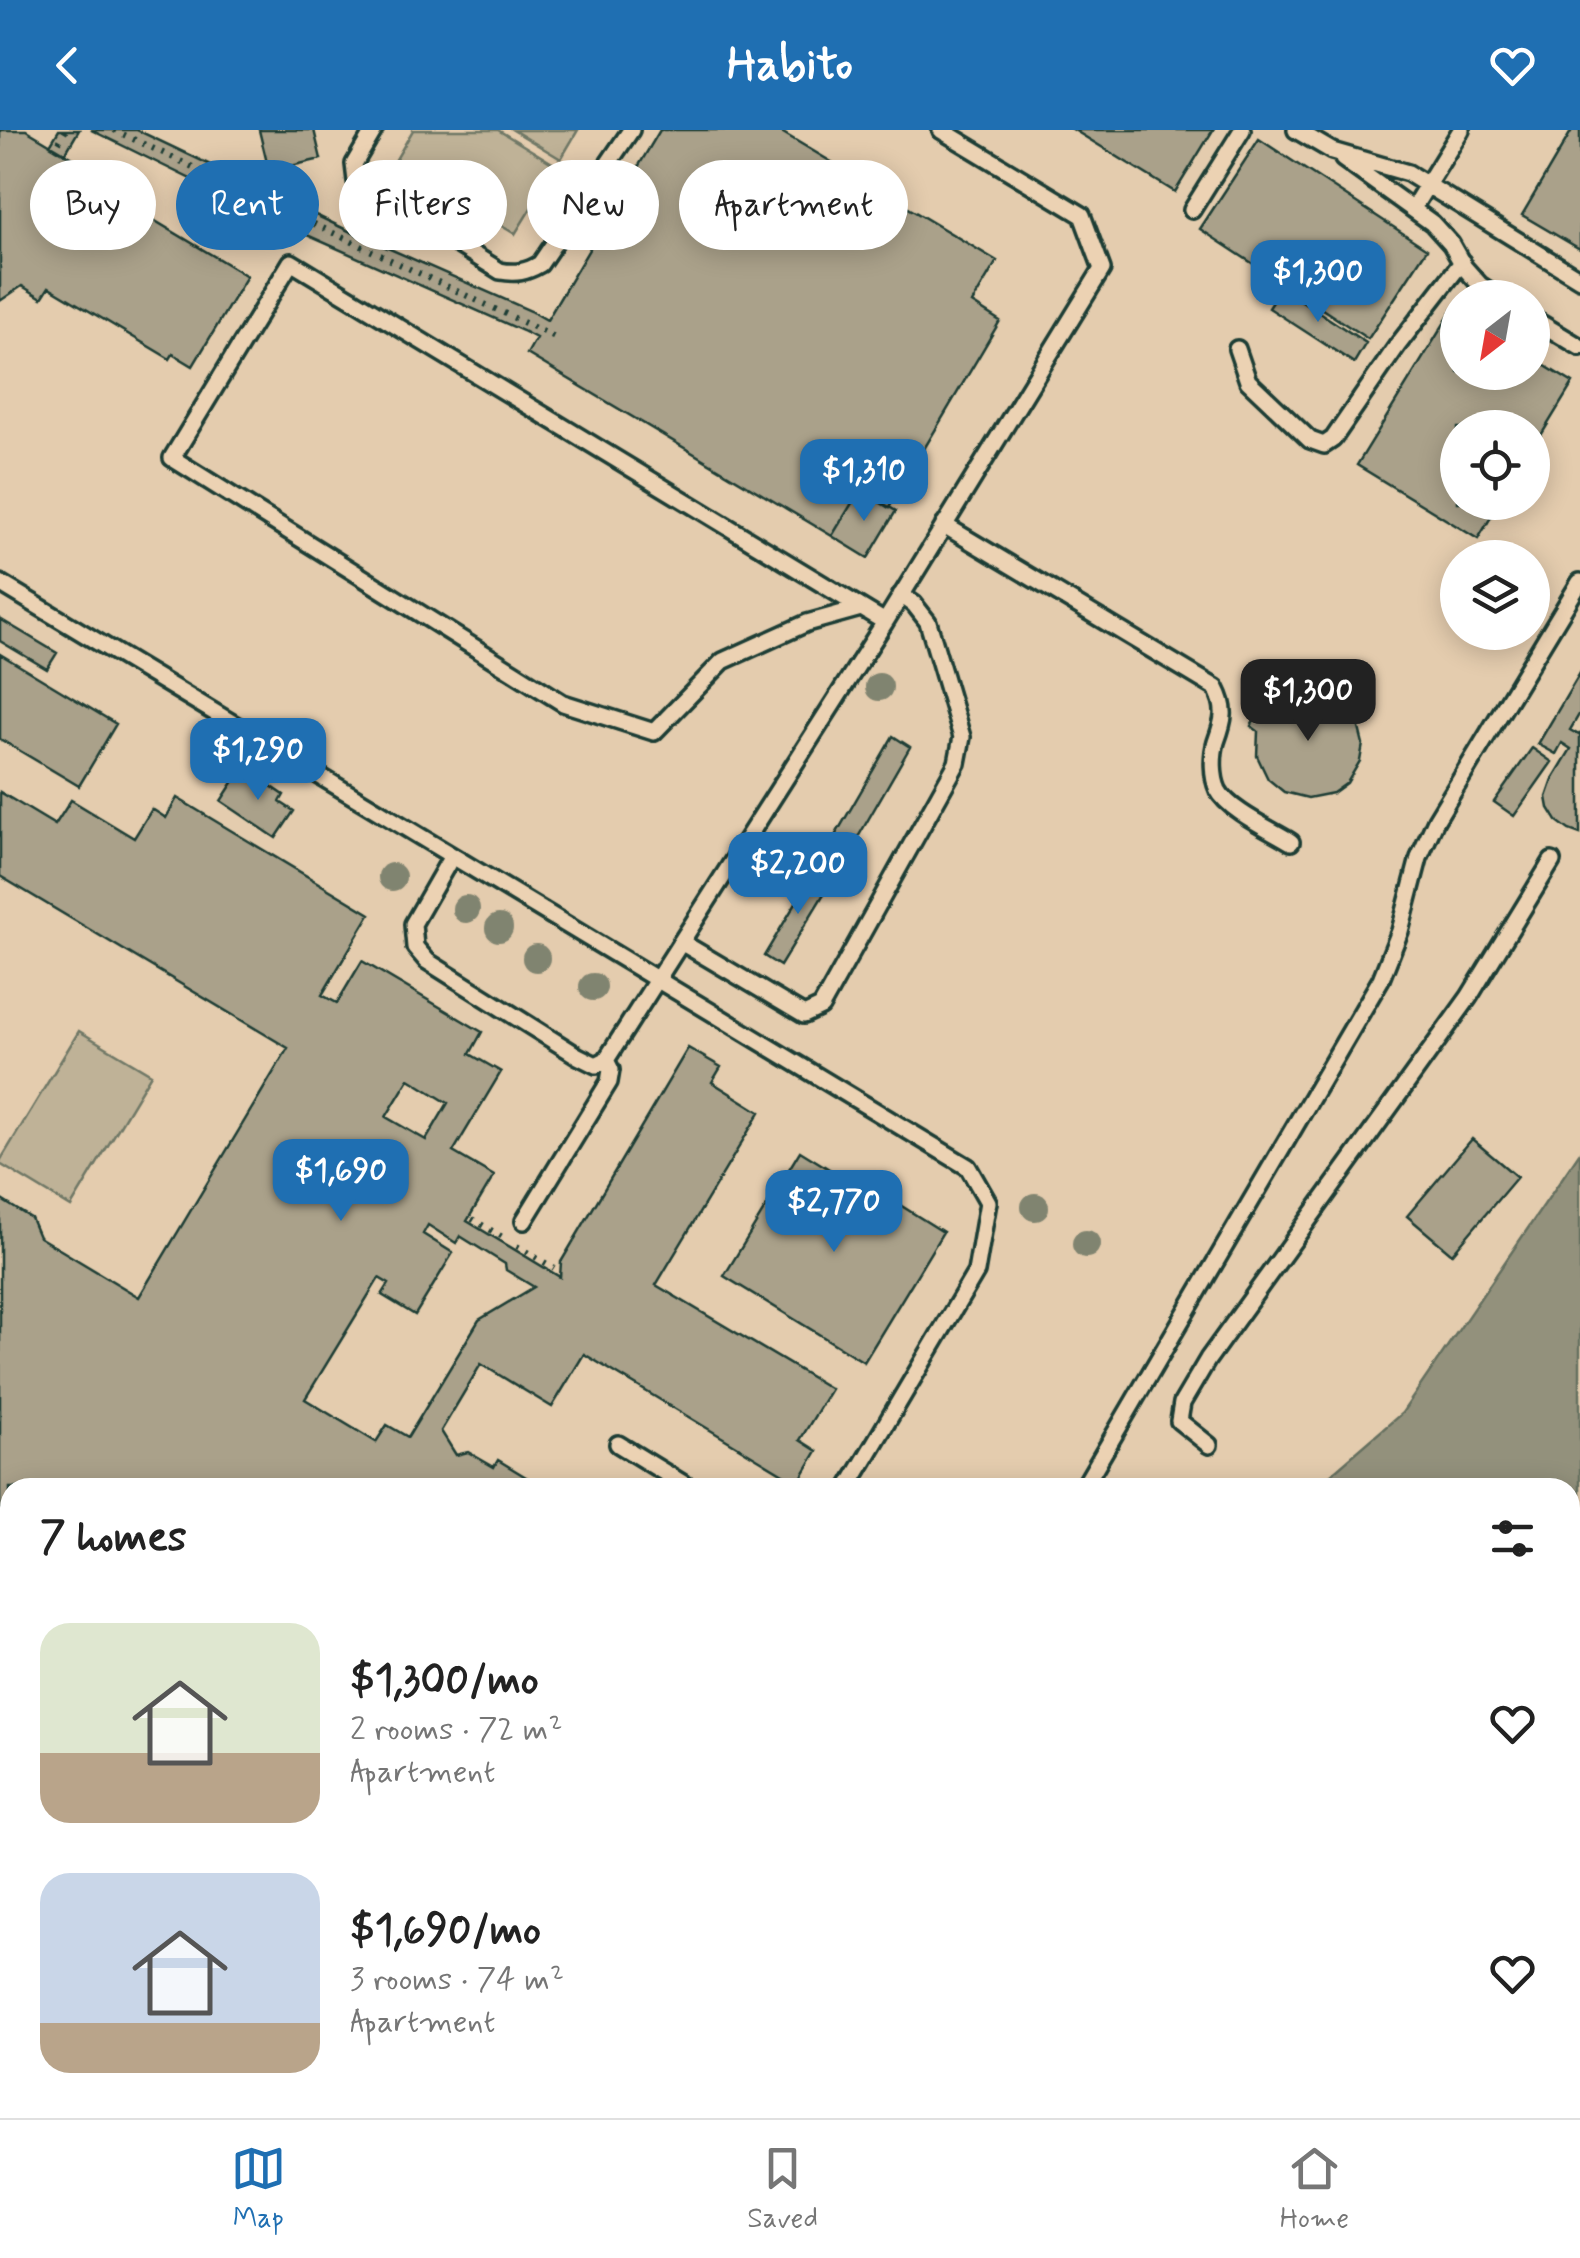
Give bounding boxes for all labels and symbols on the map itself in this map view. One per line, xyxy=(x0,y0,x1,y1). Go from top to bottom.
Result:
pin: $1,300 xyxy=(1237,240,1399,325)
north arrow xyxy=(1440,280,1550,390)
pin: $1,310 xyxy=(783,439,945,524)
pin: $1,300 xyxy=(1227,659,1389,744)
pin: $1,290 xyxy=(177,718,339,803)
pin: $2,200 xyxy=(717,832,879,917)
pin: $1,690 xyxy=(260,1139,422,1224)
pin: $2,770 xyxy=(753,1170,915,1255)

